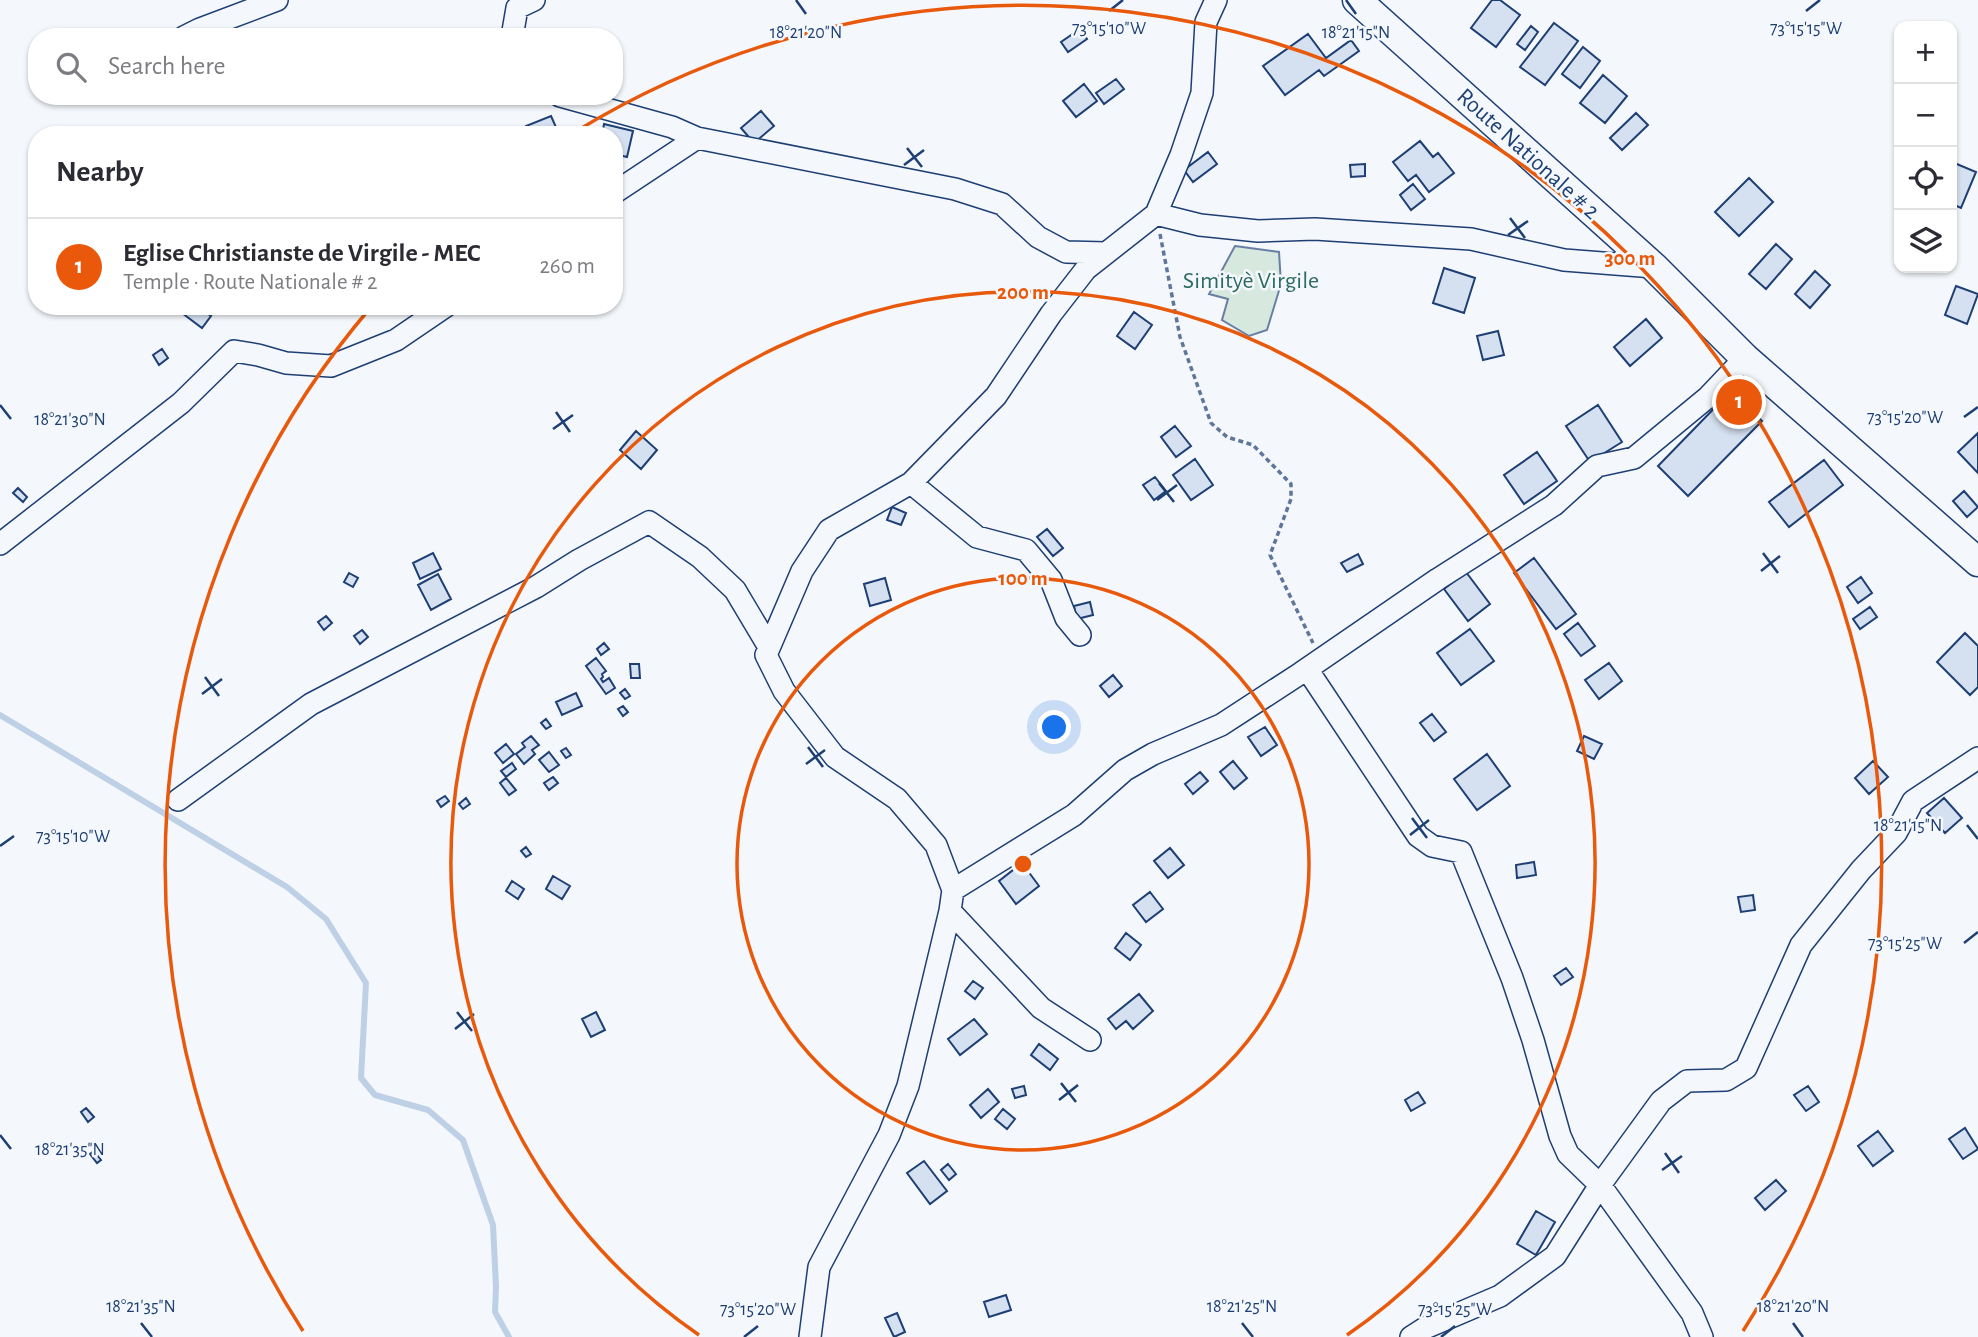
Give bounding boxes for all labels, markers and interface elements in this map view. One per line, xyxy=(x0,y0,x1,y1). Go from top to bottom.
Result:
text: 73°15'10"W xyxy=(1072,20,1146,38)
text: 73°15'15"W xyxy=(1770,20,1842,38)
map controls xyxy=(1894,21,1957,273)
button: + xyxy=(1894,21,1957,84)
text: 18°21'20"N xyxy=(770,24,842,42)
text: 18°21'15"N xyxy=(1322,24,1390,42)
search box xyxy=(28,28,623,105)
icon: search xyxy=(52,48,90,86)
text: Search here xyxy=(108,53,226,79)
street label: Route Nationale # 2 xyxy=(1452,84,1604,224)
button: − xyxy=(1894,84,1957,147)
button: locate xyxy=(1894,147,1957,210)
text: Nearby xyxy=(56,157,144,187)
button: layers xyxy=(1894,210,1957,273)
text: Eglise Christianste de Virgile - MEC xyxy=(123,240,480,266)
text: 300 m xyxy=(1604,248,1656,269)
text: 1 xyxy=(75,255,83,278)
text: 260 m xyxy=(539,255,595,278)
park label: Simityè Virgile xyxy=(1183,269,1319,293)
text: Temple · Route Nationale # 2 xyxy=(123,271,378,294)
text: 200 m xyxy=(997,282,1049,303)
pin: 1 xyxy=(1716,376,1762,428)
text: 73°15'20"W xyxy=(1867,409,1943,427)
text: 18°21'30"N xyxy=(34,411,106,429)
text: 100 m xyxy=(998,568,1048,589)
your location xyxy=(1037,710,1071,744)
text: 18°21'15"N xyxy=(1874,817,1942,835)
text: 73°15'10"W xyxy=(36,828,110,846)
centre of rings xyxy=(1011,852,1035,876)
text: 73°15'25"W xyxy=(1868,935,1942,953)
text: 18°21'35"N xyxy=(35,1141,105,1159)
text: 18°21'35"N xyxy=(106,1298,176,1316)
text: 18°21'25"N xyxy=(1207,1298,1277,1316)
text: 18°21'20"N xyxy=(1757,1298,1829,1316)
text: 73°15'20"W xyxy=(720,1301,796,1319)
text: 73°15'25"W xyxy=(1418,1301,1492,1319)

